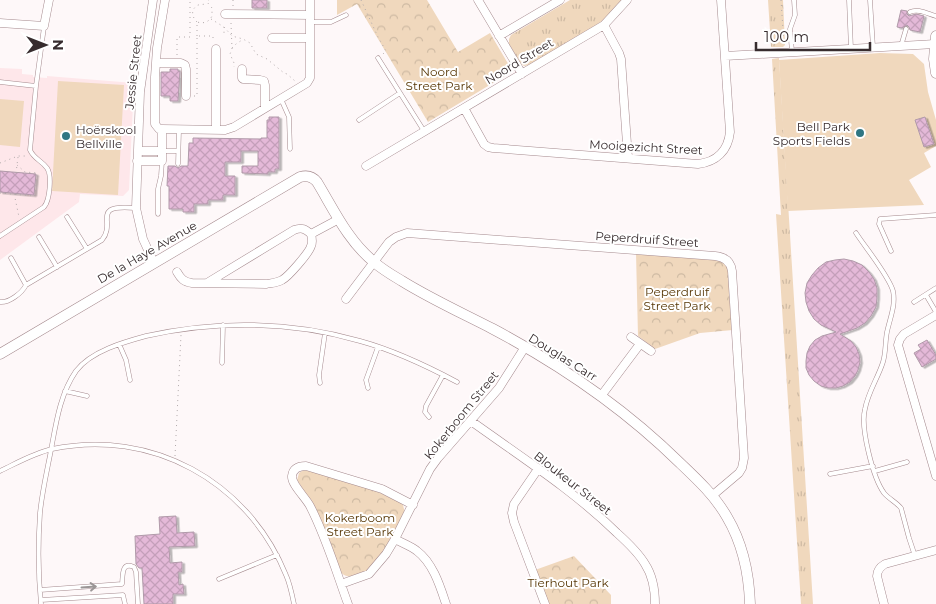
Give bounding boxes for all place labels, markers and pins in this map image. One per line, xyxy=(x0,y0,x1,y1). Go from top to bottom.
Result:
place label: Bell Park Sports Fields xyxy=(773,119,851,148)
place label: Hoërskool Bellville xyxy=(76,122,136,151)
marker: Bell Park Sports Fields xyxy=(854,127,866,139)
marker: Hoërskool Bellville xyxy=(60,130,72,142)

